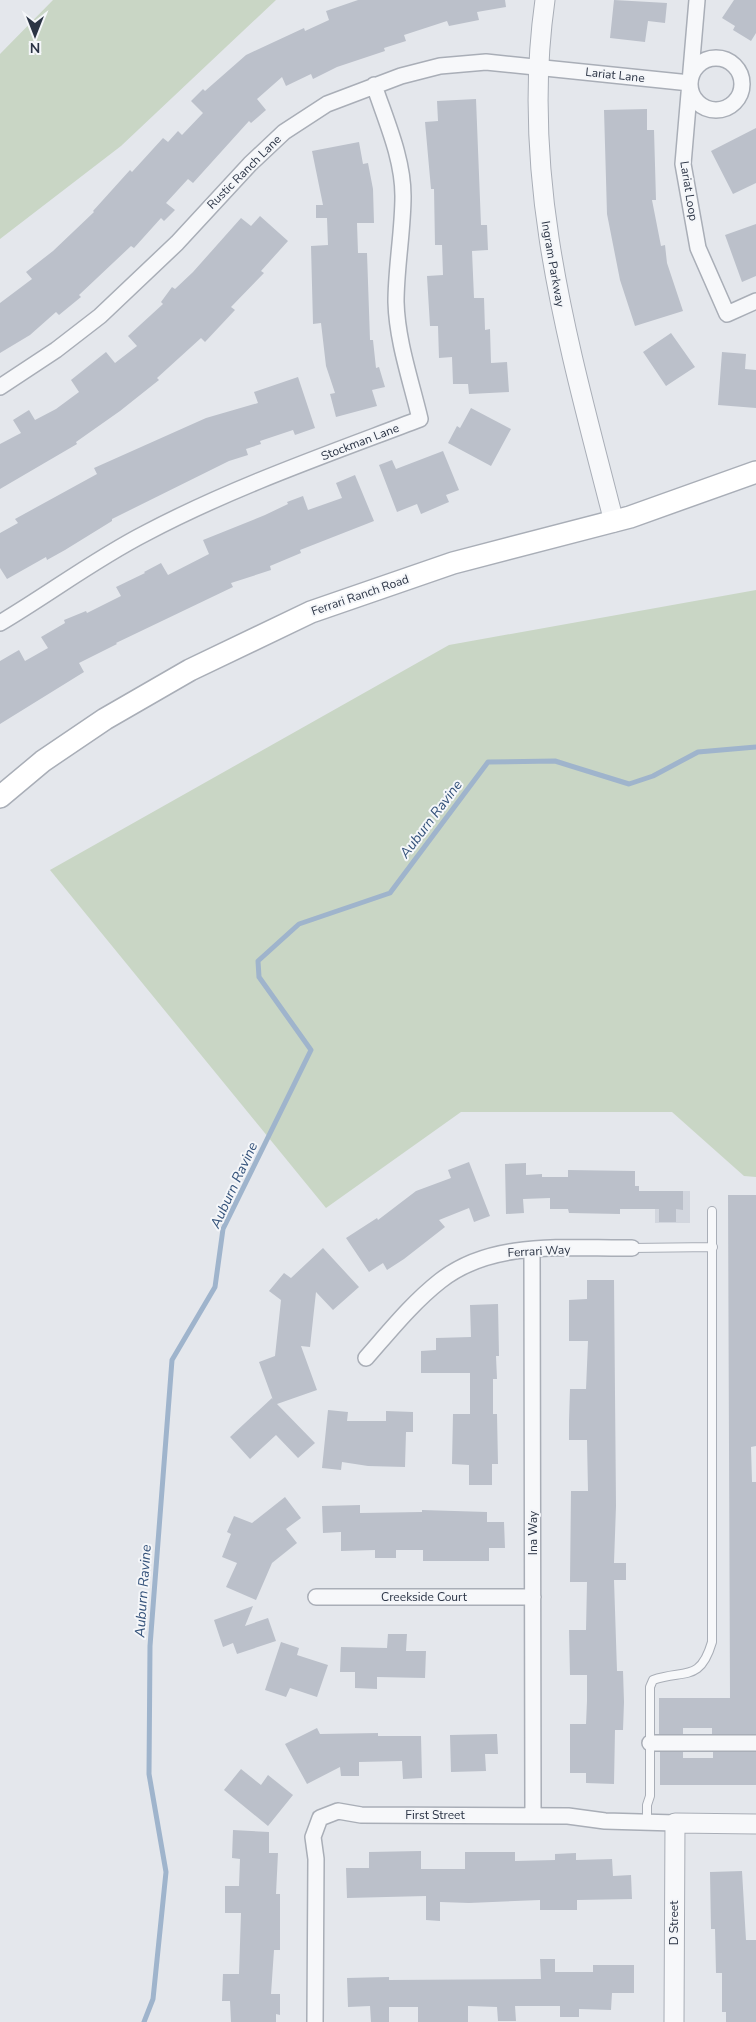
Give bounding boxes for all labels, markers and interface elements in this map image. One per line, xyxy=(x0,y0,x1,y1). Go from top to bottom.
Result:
north arrow xyxy=(10,10,60,60)
text: N xyxy=(30,38,40,57)
street label: Lariat Lane xyxy=(584,64,646,86)
street label: Rustic Ranch Lane xyxy=(203,131,285,213)
street label: Lariat Loop xyxy=(676,160,702,222)
street label: Ingram Parkway xyxy=(538,220,569,309)
street label: Stockman Lane xyxy=(319,420,401,464)
street label: Ferrari Ranch Road xyxy=(309,571,411,619)
water label: Auburn Ravine xyxy=(395,776,467,863)
water label: Auburn Ravine xyxy=(205,1138,263,1232)
street label: Ferrari Way xyxy=(507,1241,572,1261)
street label: Ina Way xyxy=(525,1510,541,1555)
water label: Auburn Ravine xyxy=(130,1543,156,1639)
street label: Creekside Court xyxy=(381,1589,468,1605)
street label: First Street xyxy=(405,1807,465,1823)
street label: D Street xyxy=(666,1900,682,1945)

